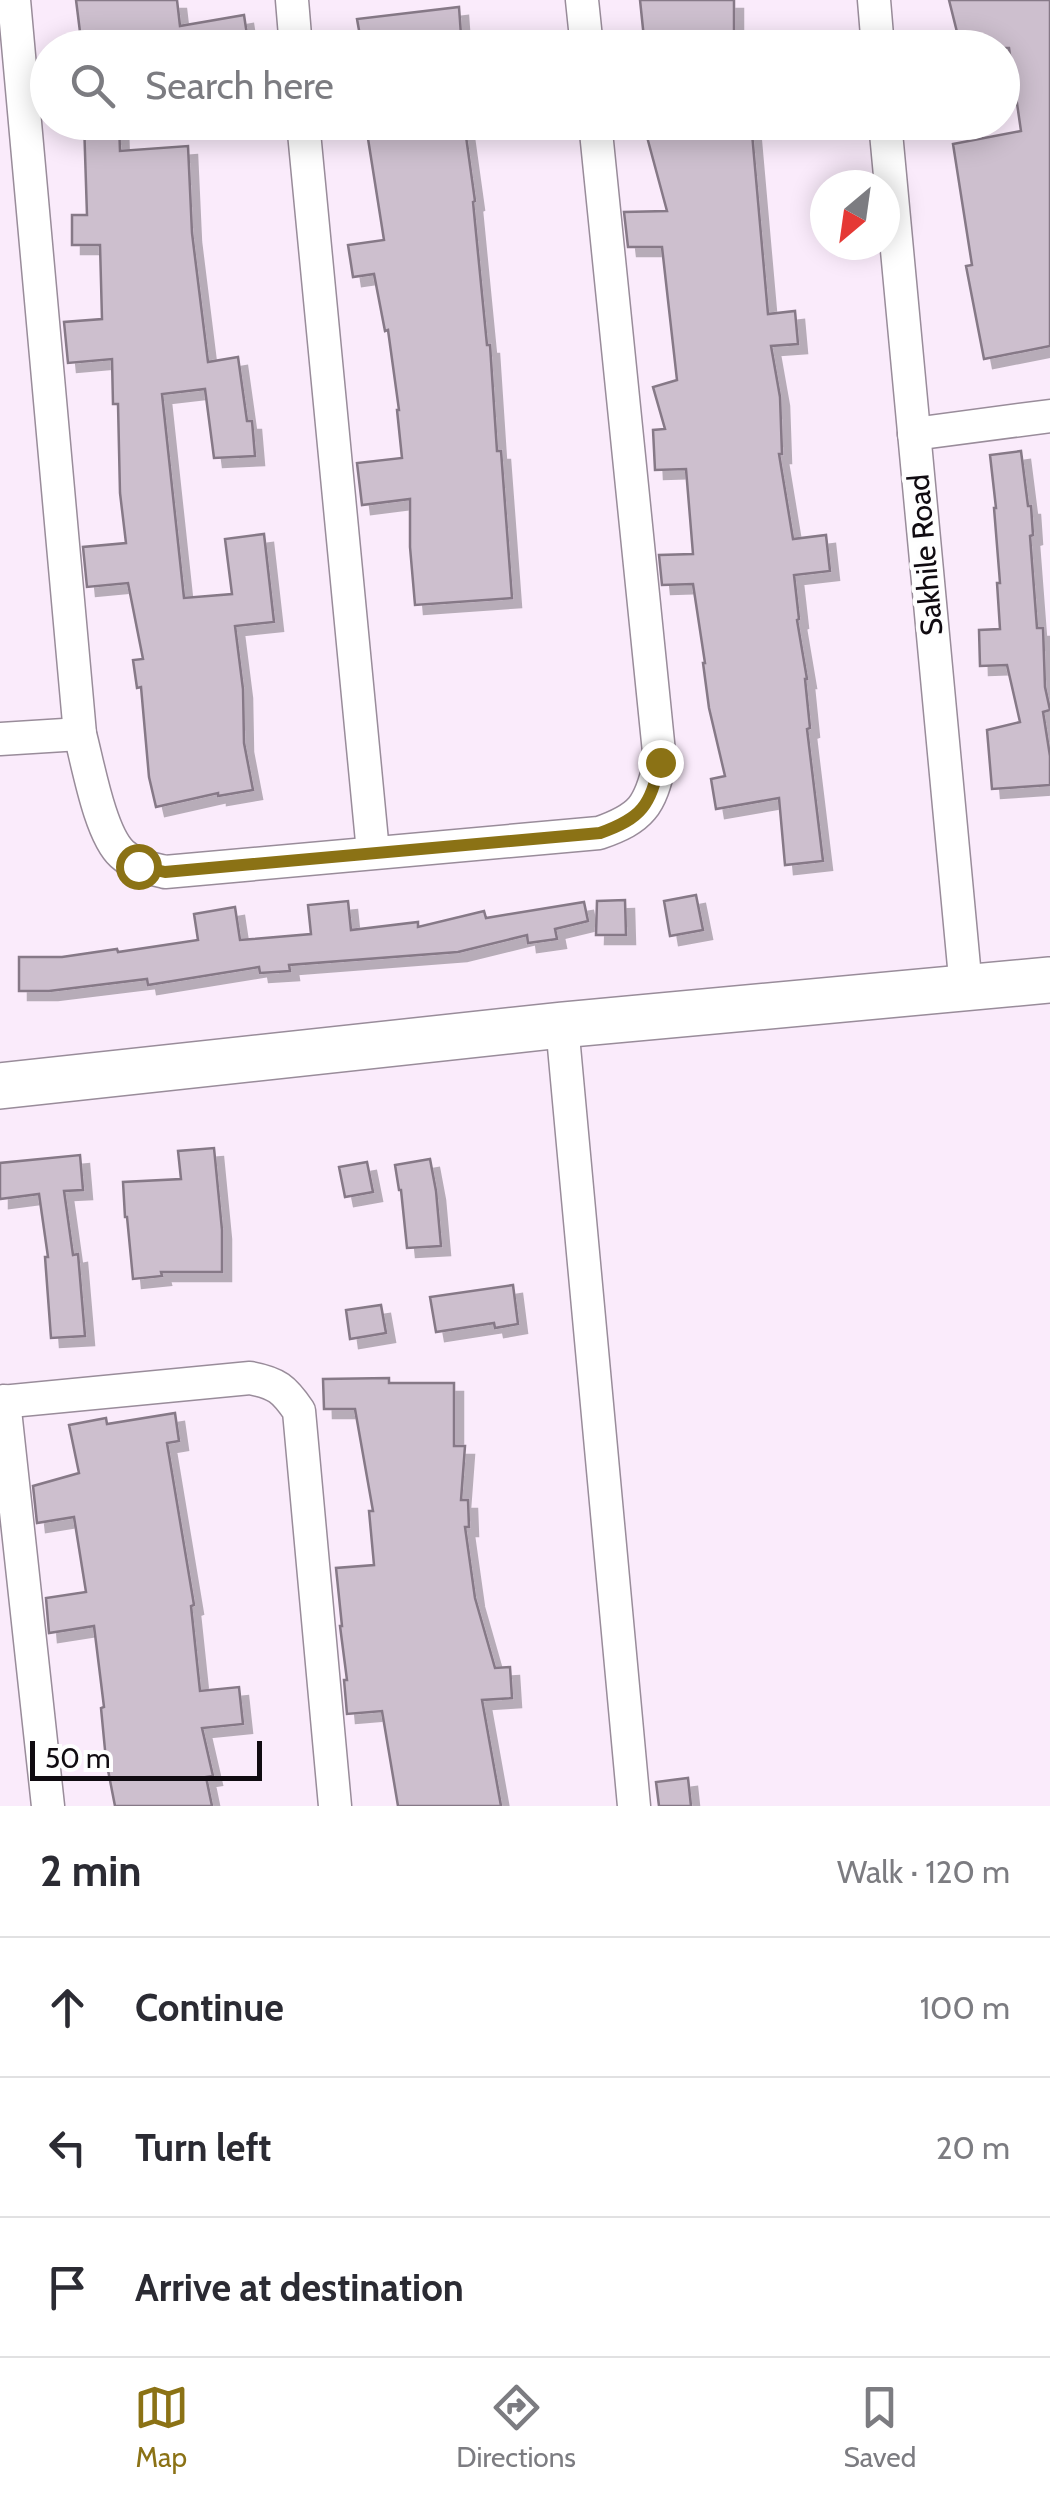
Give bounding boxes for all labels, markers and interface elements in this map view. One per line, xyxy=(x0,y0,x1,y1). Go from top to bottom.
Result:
search box xyxy=(30,30,1020,140)
icon: search xyxy=(65,58,120,113)
text: Search here xyxy=(145,62,334,109)
north arrow xyxy=(810,170,900,260)
street label: Sakhile Road xyxy=(900,473,950,637)
route end xyxy=(638,740,684,786)
route start xyxy=(116,844,162,890)
scale bar xyxy=(30,1736,262,1780)
text: 50 m xyxy=(45,1741,111,1775)
text: 2 min xyxy=(40,1845,141,1897)
text: Walk · 120 m xyxy=(837,1852,1010,1891)
icon: ahead xyxy=(40,1980,95,2035)
text: Continue xyxy=(135,1984,284,2031)
text: 100 m xyxy=(920,1988,1010,2027)
icon: left xyxy=(40,2120,95,2175)
text: Turn left xyxy=(135,2124,271,2171)
text: 20 m xyxy=(936,2128,1010,2167)
icon: arrive xyxy=(40,2260,95,2315)
text: Arrive at destination xyxy=(135,2264,464,2311)
tab: Map xyxy=(134,2380,189,2474)
tab: Directions xyxy=(456,2380,576,2474)
tab: Saved xyxy=(844,2380,916,2474)

